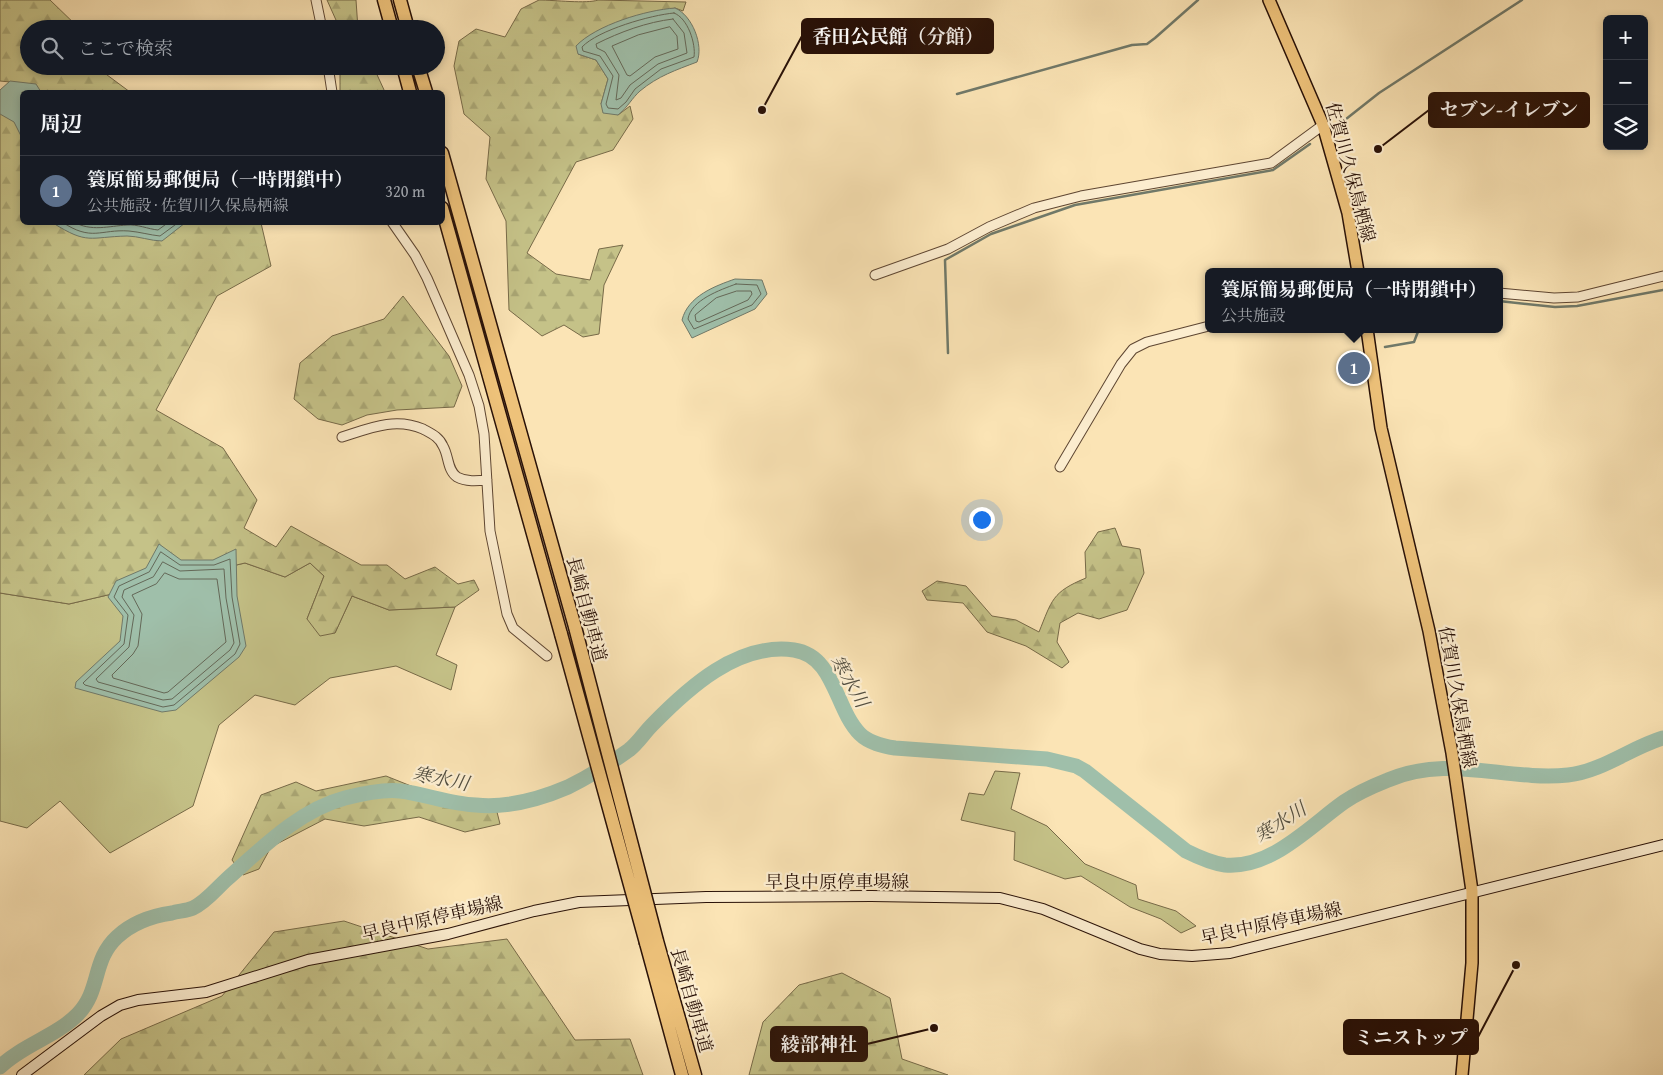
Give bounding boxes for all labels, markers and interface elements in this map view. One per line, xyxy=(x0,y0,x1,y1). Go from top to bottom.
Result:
map controls xyxy=(1603,15,1648,150)
button: + xyxy=(1603,15,1648,60)
callout: 香田公民館（分館） xyxy=(802,19,993,53)
search box xyxy=(20,20,445,75)
text: 香田公民館（分館） xyxy=(812,22,984,50)
icon: search xyxy=(38,34,66,62)
text: ここで検索 xyxy=(78,34,173,62)
button: − xyxy=(1603,60,1648,105)
callout: セブン-イレブン xyxy=(1429,93,1589,127)
text: セブン-イレブン xyxy=(1440,95,1578,123)
street label: 佐賀川久保鳥栖線 xyxy=(1319,99,1383,245)
button: layers xyxy=(1603,105,1648,150)
text: 周辺 xyxy=(40,108,82,139)
text: 簑原簡易郵便局（一時閉鎖中） xyxy=(87,165,353,193)
text: 1 xyxy=(52,179,60,203)
text: 320 m xyxy=(385,179,425,203)
text: 公共施設 · 佐賀川久保鳥栖線 xyxy=(87,193,289,217)
popup xyxy=(1205,268,1503,333)
text: 簑原簡易郵便局（一時閉鎖中） xyxy=(1221,275,1487,303)
text: 公共施設 xyxy=(1221,303,1285,327)
pin: 1 xyxy=(1338,349,1370,387)
your location xyxy=(969,507,995,533)
street label: 長崎自動車道 xyxy=(560,553,614,665)
street label: 佐賀川久保鳥栖線 xyxy=(1432,624,1484,770)
water label: 寒水川 xyxy=(824,649,877,714)
water label: 寒水川 xyxy=(410,759,474,798)
water label: 寒水川 xyxy=(1248,794,1313,849)
street label: 早良中原停車場線 xyxy=(765,868,909,895)
street label: 早良中原停車場線 xyxy=(359,889,505,947)
street label: 早良中原停車場線 xyxy=(1198,895,1344,951)
street label: 長崎自動車道 xyxy=(664,944,720,1056)
callout: ミニストップ xyxy=(1344,1020,1478,1054)
text: ミニストップ xyxy=(1354,1023,1468,1051)
callout: 綾部神社 xyxy=(771,1027,867,1061)
text: 綾部神社 xyxy=(781,1030,857,1058)

